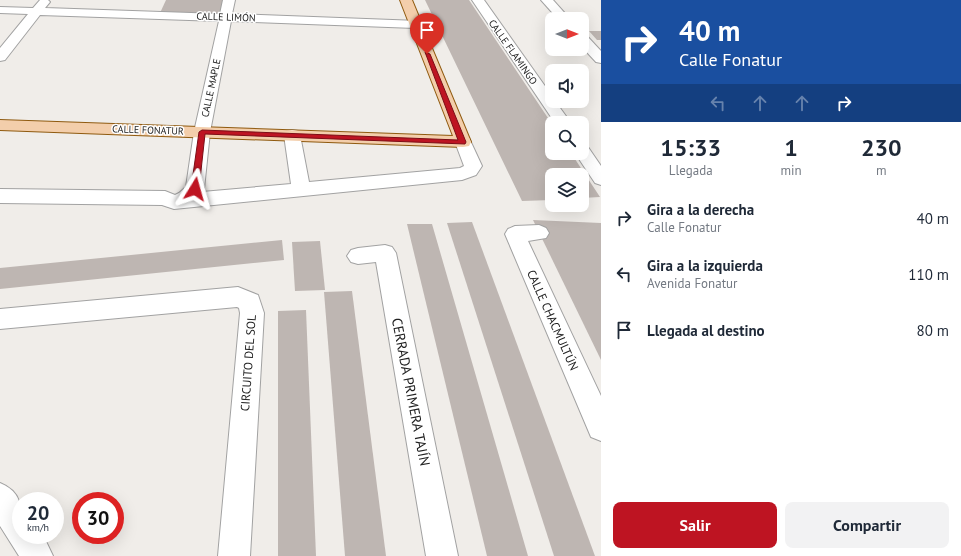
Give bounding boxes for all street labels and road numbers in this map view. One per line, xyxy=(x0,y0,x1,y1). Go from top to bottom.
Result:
street label: CALLE LIMÓN xyxy=(196,9,256,25)
street label: CALLE FLAMINGO xyxy=(486,17,540,87)
street label: CALLE MAPLE xyxy=(198,58,224,118)
street label: CALLE FONATUR xyxy=(112,122,184,138)
street label: CALLE CHACMULTÚN xyxy=(524,267,582,373)
street label: CIRCUITO DEL SOL xyxy=(237,314,259,412)
street label: CERRADA PRIMERA TAJÍN xyxy=(388,316,434,468)

